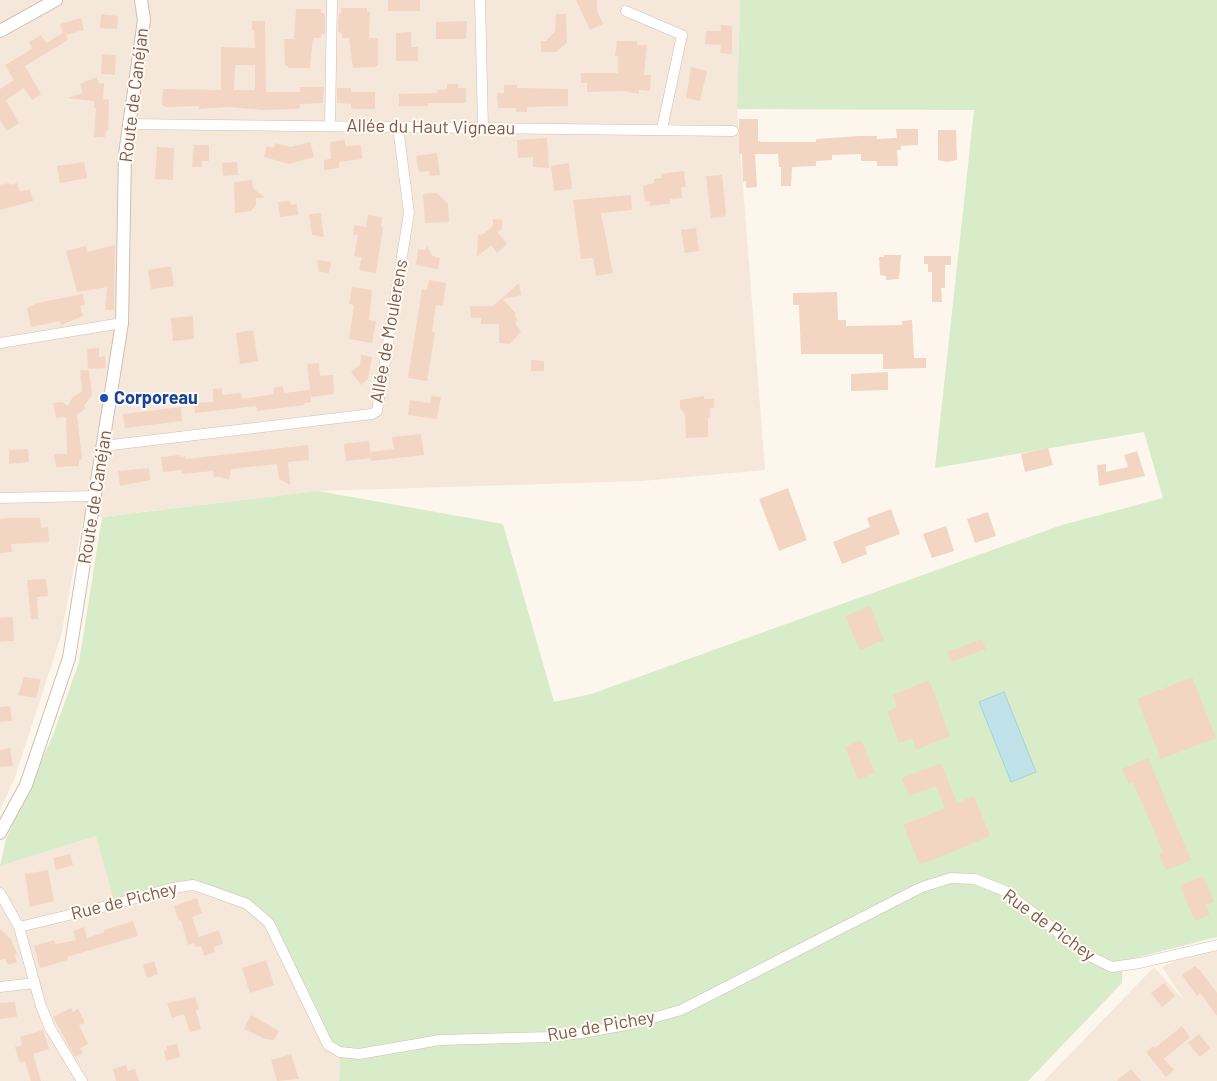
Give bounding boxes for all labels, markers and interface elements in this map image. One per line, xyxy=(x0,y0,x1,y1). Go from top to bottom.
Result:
street label: Route de Canéjan xyxy=(115,26,153,164)
street label: Allée du Haut Vigneau xyxy=(347,115,515,139)
street label: Allée de Moulerens xyxy=(366,257,412,405)
place label: Corporeau xyxy=(114,387,198,409)
marker: Corporeau xyxy=(98,392,110,404)
street label: Route de Canéjan xyxy=(74,428,116,566)
street label: Rue de Pichey xyxy=(69,877,179,925)
street label: Rue de Pichey xyxy=(999,884,1099,966)
street label: Rue de Pichey xyxy=(546,1006,656,1046)

